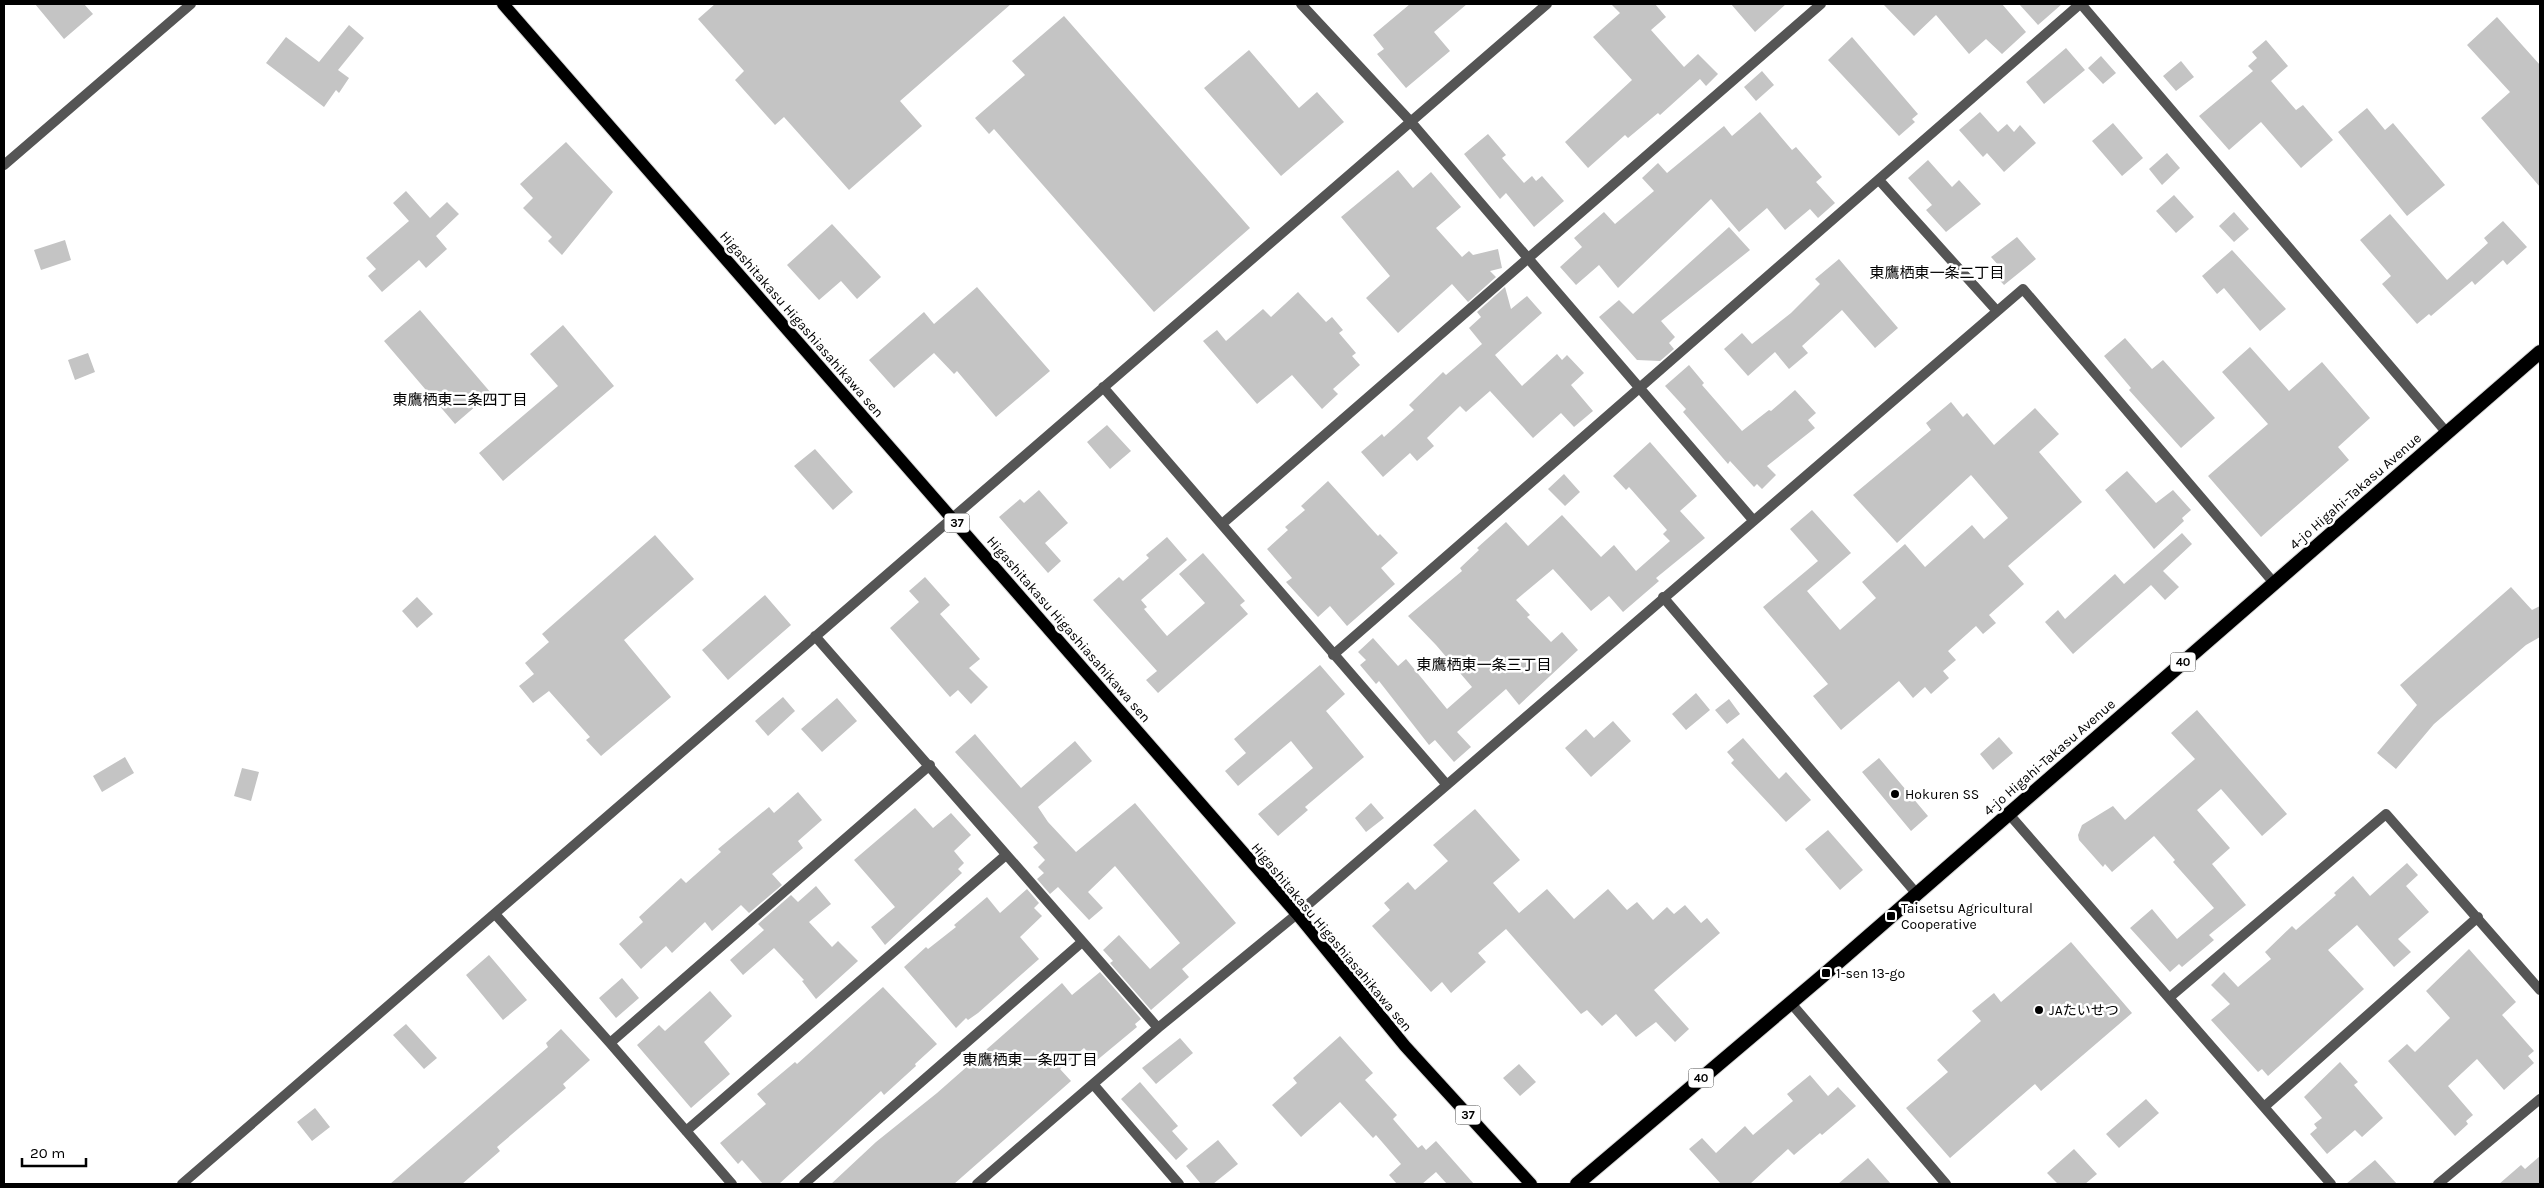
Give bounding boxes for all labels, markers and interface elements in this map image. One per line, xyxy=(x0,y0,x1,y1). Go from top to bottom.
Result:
street label: Higashitakasu Higashiasahikawa sen xyxy=(716,228,887,421)
district label: 東鷹栖東一条二丁目 xyxy=(1869,264,2005,282)
district label: 東鷹栖東二条四丁目 xyxy=(392,391,528,409)
street label: 4-jo Higahi-Takasu Avenue xyxy=(2286,430,2425,553)
road number: 37 xyxy=(944,514,970,532)
street label: Higashitakasu Higashiasahikawa sen xyxy=(983,533,1154,726)
road number: 40 xyxy=(2170,652,2196,672)
district label: 東鷹栖東一条三丁目 xyxy=(1416,656,1552,674)
street label: 4-jo Higahi-Takasu Avenue xyxy=(1980,696,2119,819)
place label: Hokuren SS xyxy=(1905,786,1979,803)
marker: Hokuren SS xyxy=(1889,788,1901,800)
street label: Higashitakasu Higashiasahikawa sen xyxy=(1248,840,1416,1035)
place label: Taisetsu Agricultural Cooperative xyxy=(1901,900,2033,933)
marker: Taisetsu Agricultural Cooperative xyxy=(1885,910,1897,922)
place label: 1-sen 13-go xyxy=(1836,965,1905,982)
marker: 1-sen 13-go xyxy=(1820,967,1832,979)
place label: JAたいせつ xyxy=(2049,1002,2119,1019)
marker: JAたいせつ xyxy=(2033,1004,2045,1016)
district label: 東鷹栖東一条四丁目 xyxy=(962,1051,1098,1069)
road number: 40 xyxy=(1688,1068,1714,1088)
road number: 37 xyxy=(1456,1106,1480,1124)
scale bar xyxy=(22,1136,86,1168)
text: 20 m xyxy=(30,1144,65,1162)

